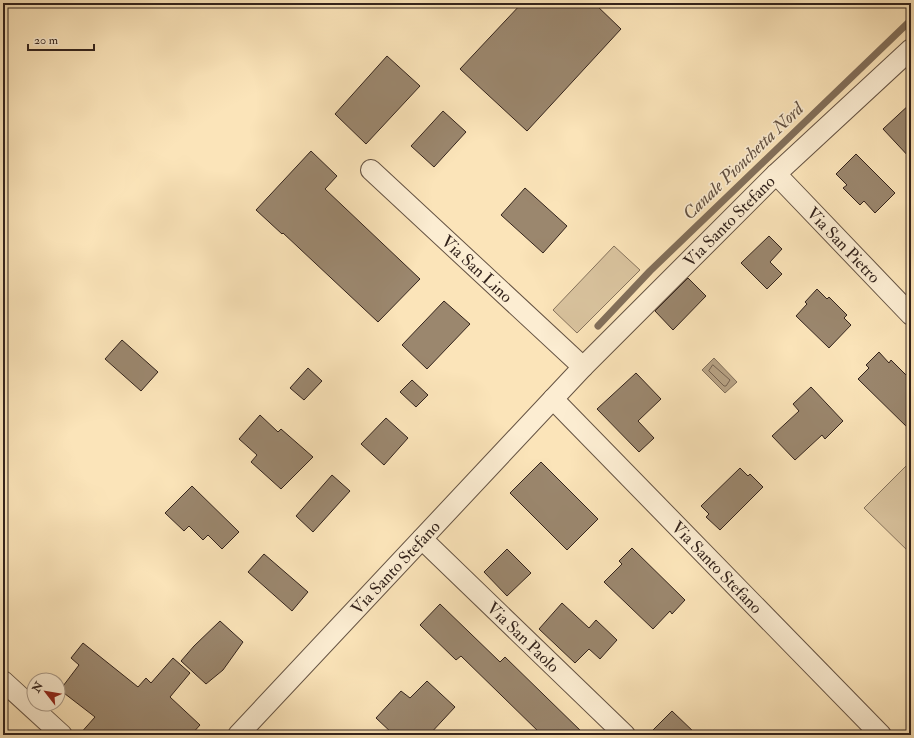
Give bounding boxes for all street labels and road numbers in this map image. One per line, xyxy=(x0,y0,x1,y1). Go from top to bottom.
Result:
street label: Via Santo Stefano xyxy=(679,171,780,271)
street label: Via San Pietro xyxy=(802,203,885,288)
street label: Via San Lino xyxy=(437,231,517,307)
street label: Via Santo Stefano xyxy=(347,516,445,619)
street label: Via Santo Stefano xyxy=(667,517,767,618)
street label: Via San Paolo xyxy=(482,597,564,677)

